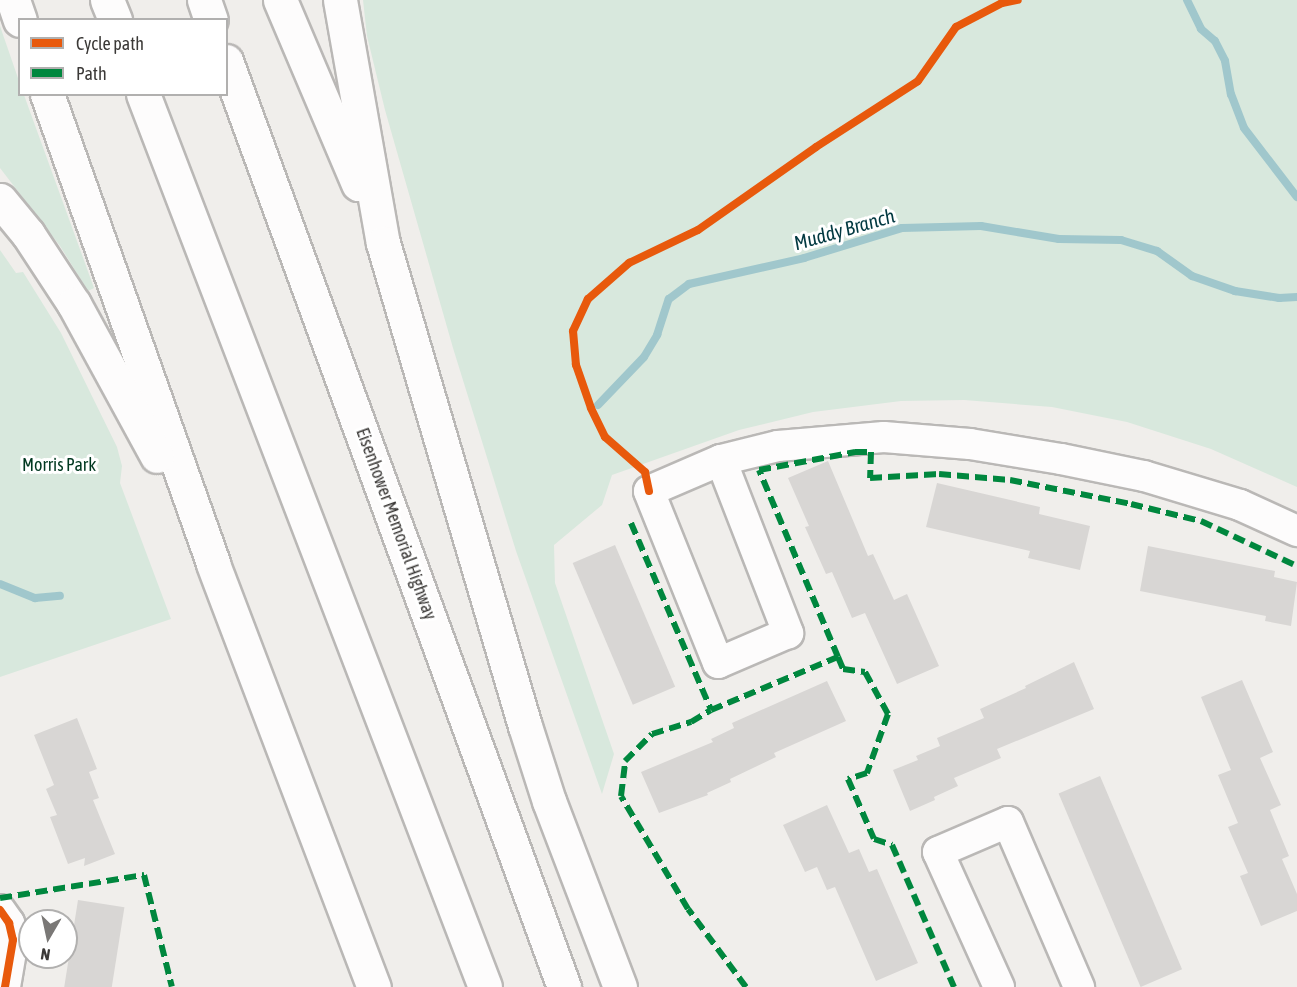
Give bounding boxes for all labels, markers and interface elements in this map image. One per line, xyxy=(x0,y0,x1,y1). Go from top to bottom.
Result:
legend xyxy=(18,18,228,96)
text: Cycle path xyxy=(76,33,144,54)
text: Path xyxy=(76,63,107,84)
water label: Muddy Branch xyxy=(791,203,897,255)
street label: Eisenhower Memorial Highway xyxy=(351,425,441,623)
park label: Morris Park xyxy=(22,454,96,476)
north arrow xyxy=(18,909,78,969)
text: N xyxy=(39,945,52,964)

